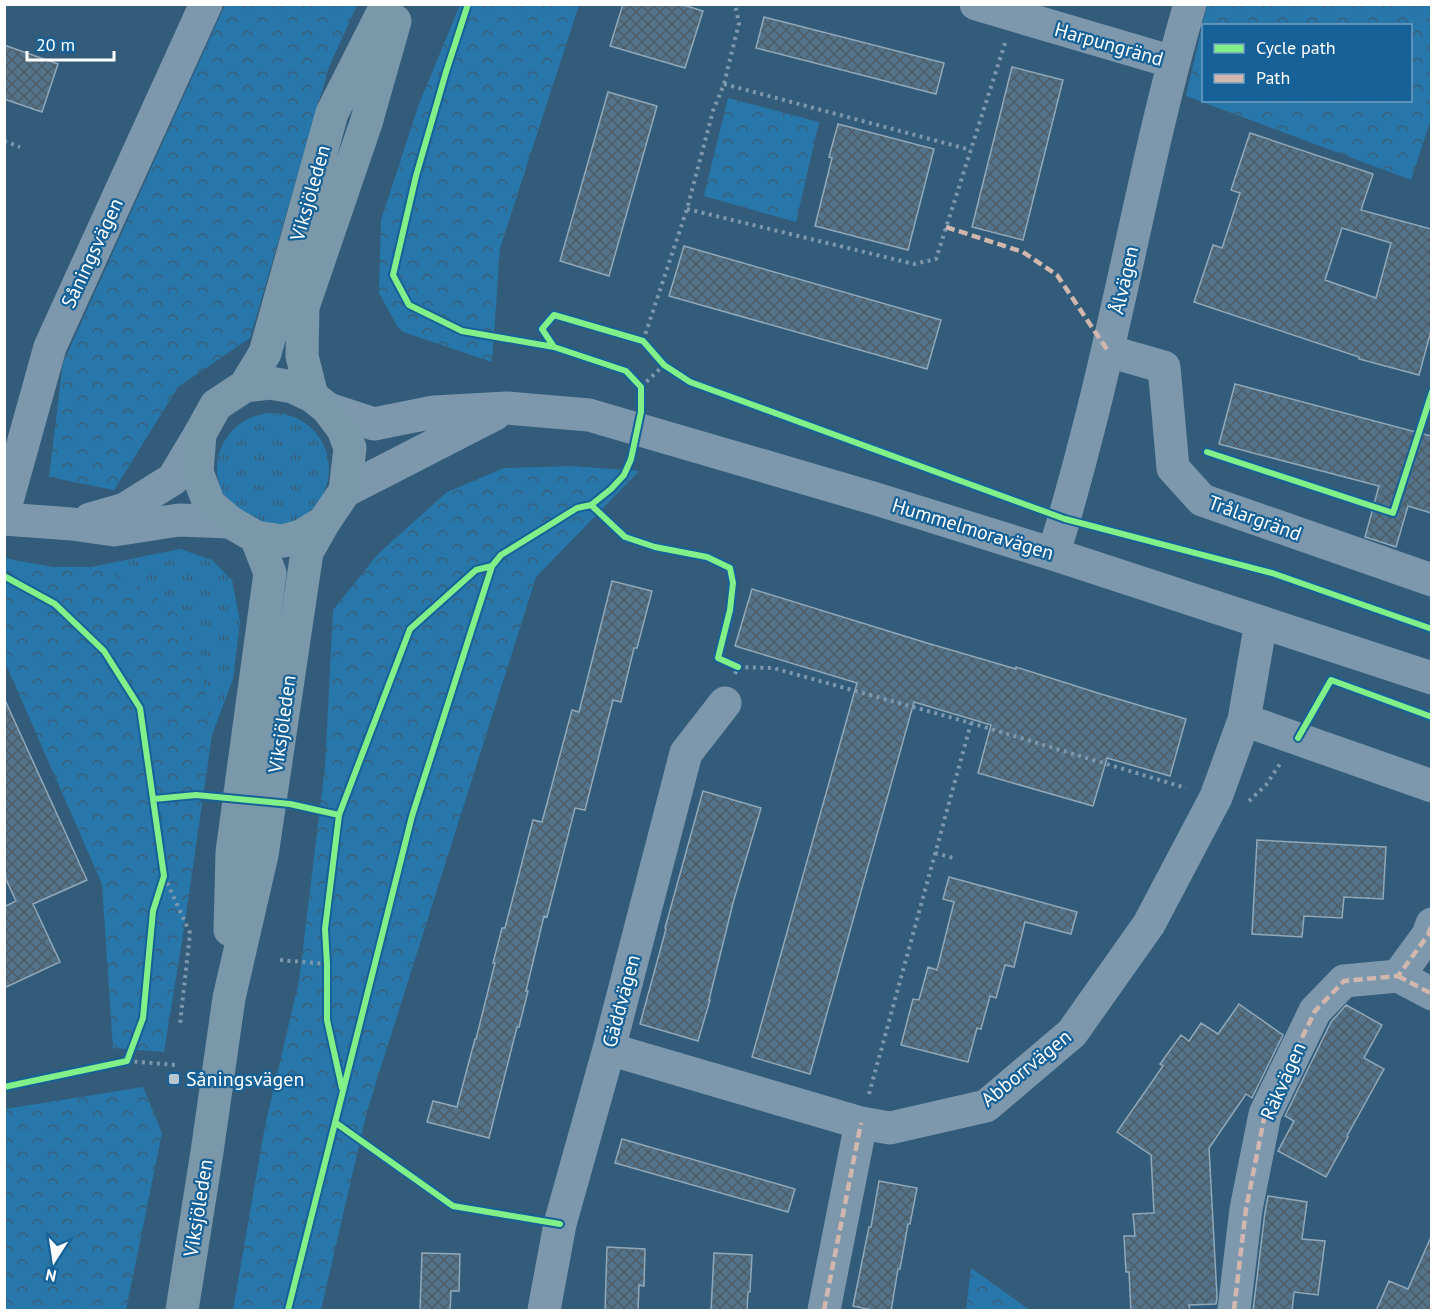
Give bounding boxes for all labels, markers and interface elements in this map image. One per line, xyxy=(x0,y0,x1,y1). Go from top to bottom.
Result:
street label: Harpungränd xyxy=(1052,16,1166,72)
scale bar xyxy=(27,24,114,62)
legend xyxy=(1202,24,1412,102)
text: 20 m xyxy=(36,33,75,56)
text: Cycle path xyxy=(1256,36,1336,59)
text: Path xyxy=(1256,66,1290,89)
street label: Viksjöleden xyxy=(284,142,336,245)
street label: Såningsvägen xyxy=(55,194,129,312)
street label: Ålvägen xyxy=(1104,243,1144,317)
street label: Trålargränd xyxy=(1205,489,1305,547)
street label: Hummelmoravägen xyxy=(889,492,1057,566)
street label: Viksjöleden xyxy=(262,673,302,776)
street label: Gäddvägen xyxy=(596,952,646,1050)
street label: Abborrvägen xyxy=(975,1024,1077,1112)
street label: Räkvägen xyxy=(1254,1038,1312,1124)
place label: Såningsvägen xyxy=(186,1066,304,1092)
marker: Såningsvägen xyxy=(167,1072,181,1086)
street label: Viksjöleden xyxy=(177,1157,219,1260)
north arrow xyxy=(24,1231,84,1291)
text: N xyxy=(44,1265,58,1287)

